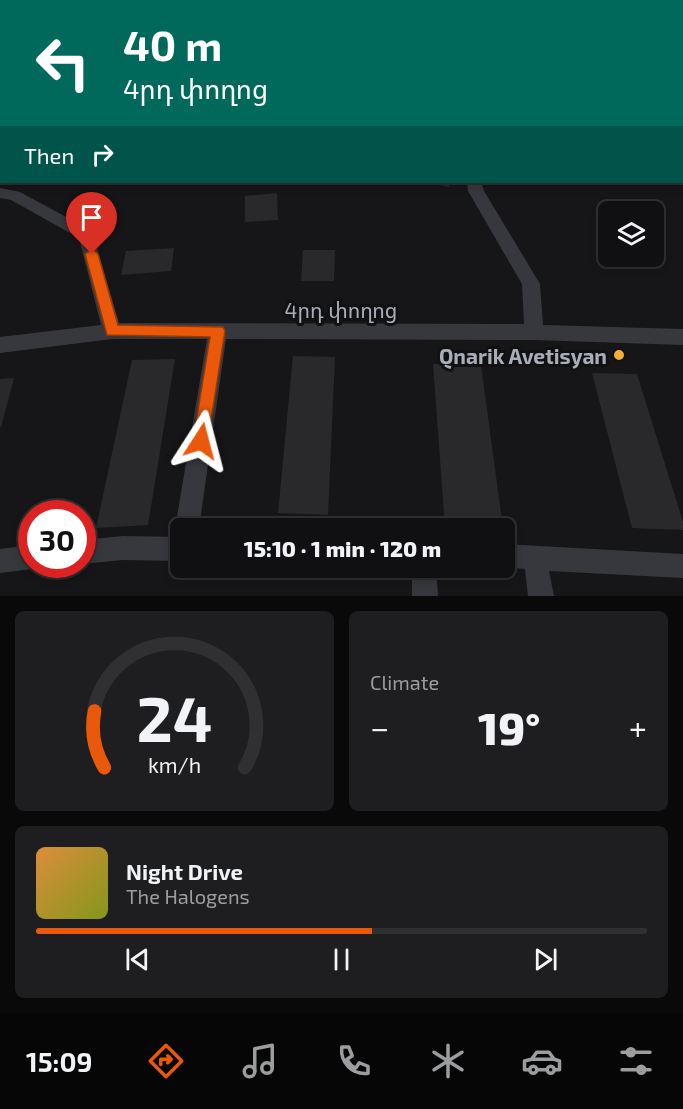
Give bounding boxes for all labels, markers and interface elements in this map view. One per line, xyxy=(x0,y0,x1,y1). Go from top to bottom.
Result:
text: 40 m xyxy=(123,19,222,69)
icon: left xyxy=(24,24,102,102)
text: 4րդ փողոց xyxy=(123,72,268,104)
icon: right xyxy=(86,138,119,171)
text: Then xyxy=(24,142,74,168)
pin xyxy=(66,192,117,254)
icon: arrive xyxy=(75,201,108,234)
map controls xyxy=(598,201,664,267)
button: layers xyxy=(598,201,664,267)
street label: 4րդ փողոց xyxy=(285,297,397,323)
place label: Qnarik Avetisyan xyxy=(439,343,607,369)
marker: Qnarik Avetisyan xyxy=(612,348,626,362)
position arrow xyxy=(169,409,233,473)
speed limit sign: 30 xyxy=(18,500,96,578)
text: 15:10 · 1 min · 120 m xyxy=(244,535,441,561)
text: Climate xyxy=(370,670,439,694)
text: 24 xyxy=(136,680,212,755)
text: 19° xyxy=(478,700,540,754)
text: − xyxy=(370,707,389,747)
text: + xyxy=(629,707,647,747)
text: km/h xyxy=(148,752,201,777)
text: Night Drive xyxy=(126,858,243,884)
text: The Halogens xyxy=(126,884,250,908)
icon: previous xyxy=(121,943,154,976)
icon: pause xyxy=(325,943,358,976)
icon: next xyxy=(529,943,562,976)
icon: directions xyxy=(145,1040,187,1082)
icon: music xyxy=(239,1040,281,1082)
icon: phone xyxy=(333,1040,375,1082)
icon: climate xyxy=(427,1040,469,1082)
icon: car xyxy=(521,1040,563,1082)
icon: filters xyxy=(615,1040,657,1082)
text: 15:09 xyxy=(26,1045,93,1077)

